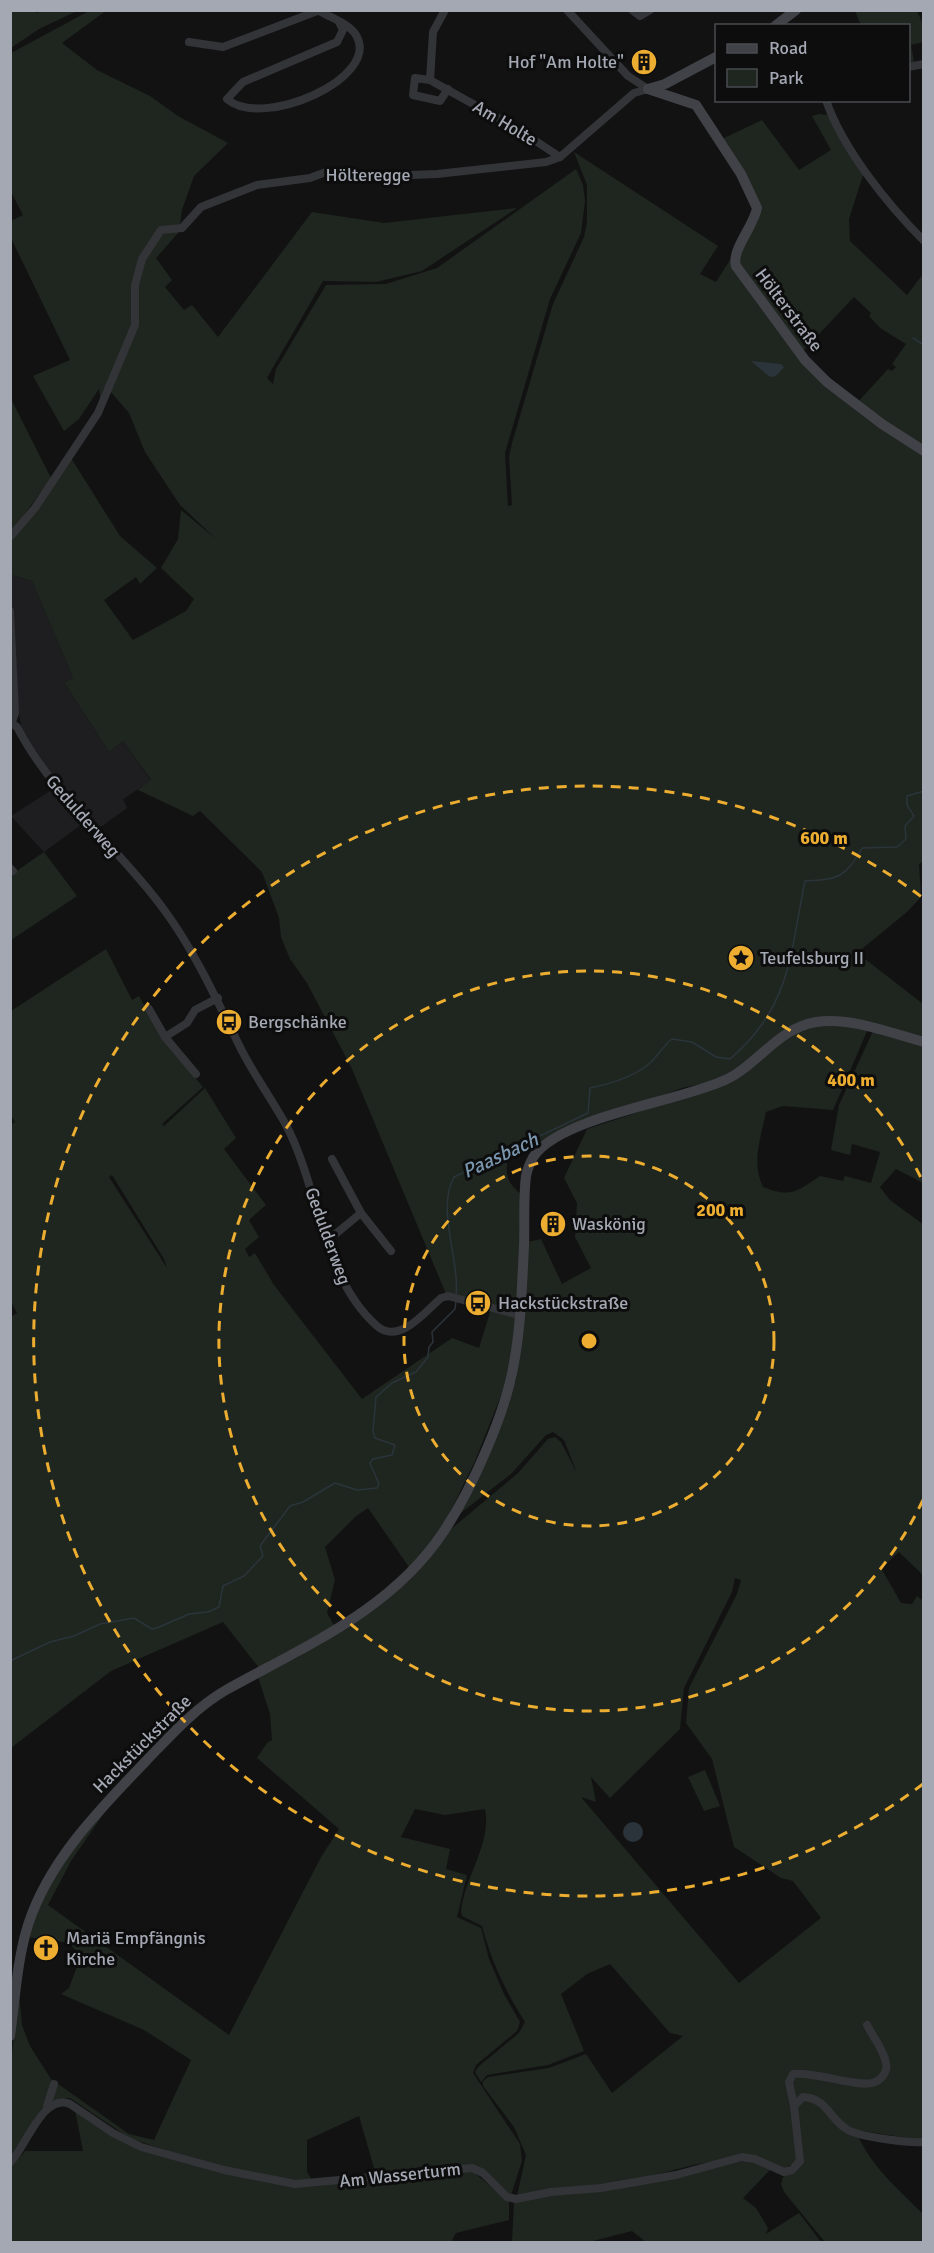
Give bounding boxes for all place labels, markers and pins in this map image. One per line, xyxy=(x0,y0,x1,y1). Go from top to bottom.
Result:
building icon: Hof "Am Holte" xyxy=(629,47,659,77)
place label: Hof "Am Holte" xyxy=(508,51,624,73)
place icon: Teufelsburg II xyxy=(726,943,756,973)
place label: Teufelsburg II xyxy=(760,947,864,969)
bus stop icon: Bergschänke xyxy=(214,1007,244,1037)
place label: Bergschänke xyxy=(248,1011,347,1033)
building icon: Waskönig xyxy=(538,1209,568,1239)
place label: Waskönig xyxy=(572,1213,646,1235)
bus stop icon: Hackstückstraße xyxy=(463,1288,493,1318)
place label: Hackstückstraße xyxy=(498,1292,628,1314)
centre of rings xyxy=(579,1331,599,1351)
place label: Mariä Empfängnis Kirche xyxy=(66,1927,206,1970)
church icon: Mariä Empfängnis Kirche xyxy=(31,1933,61,1963)

